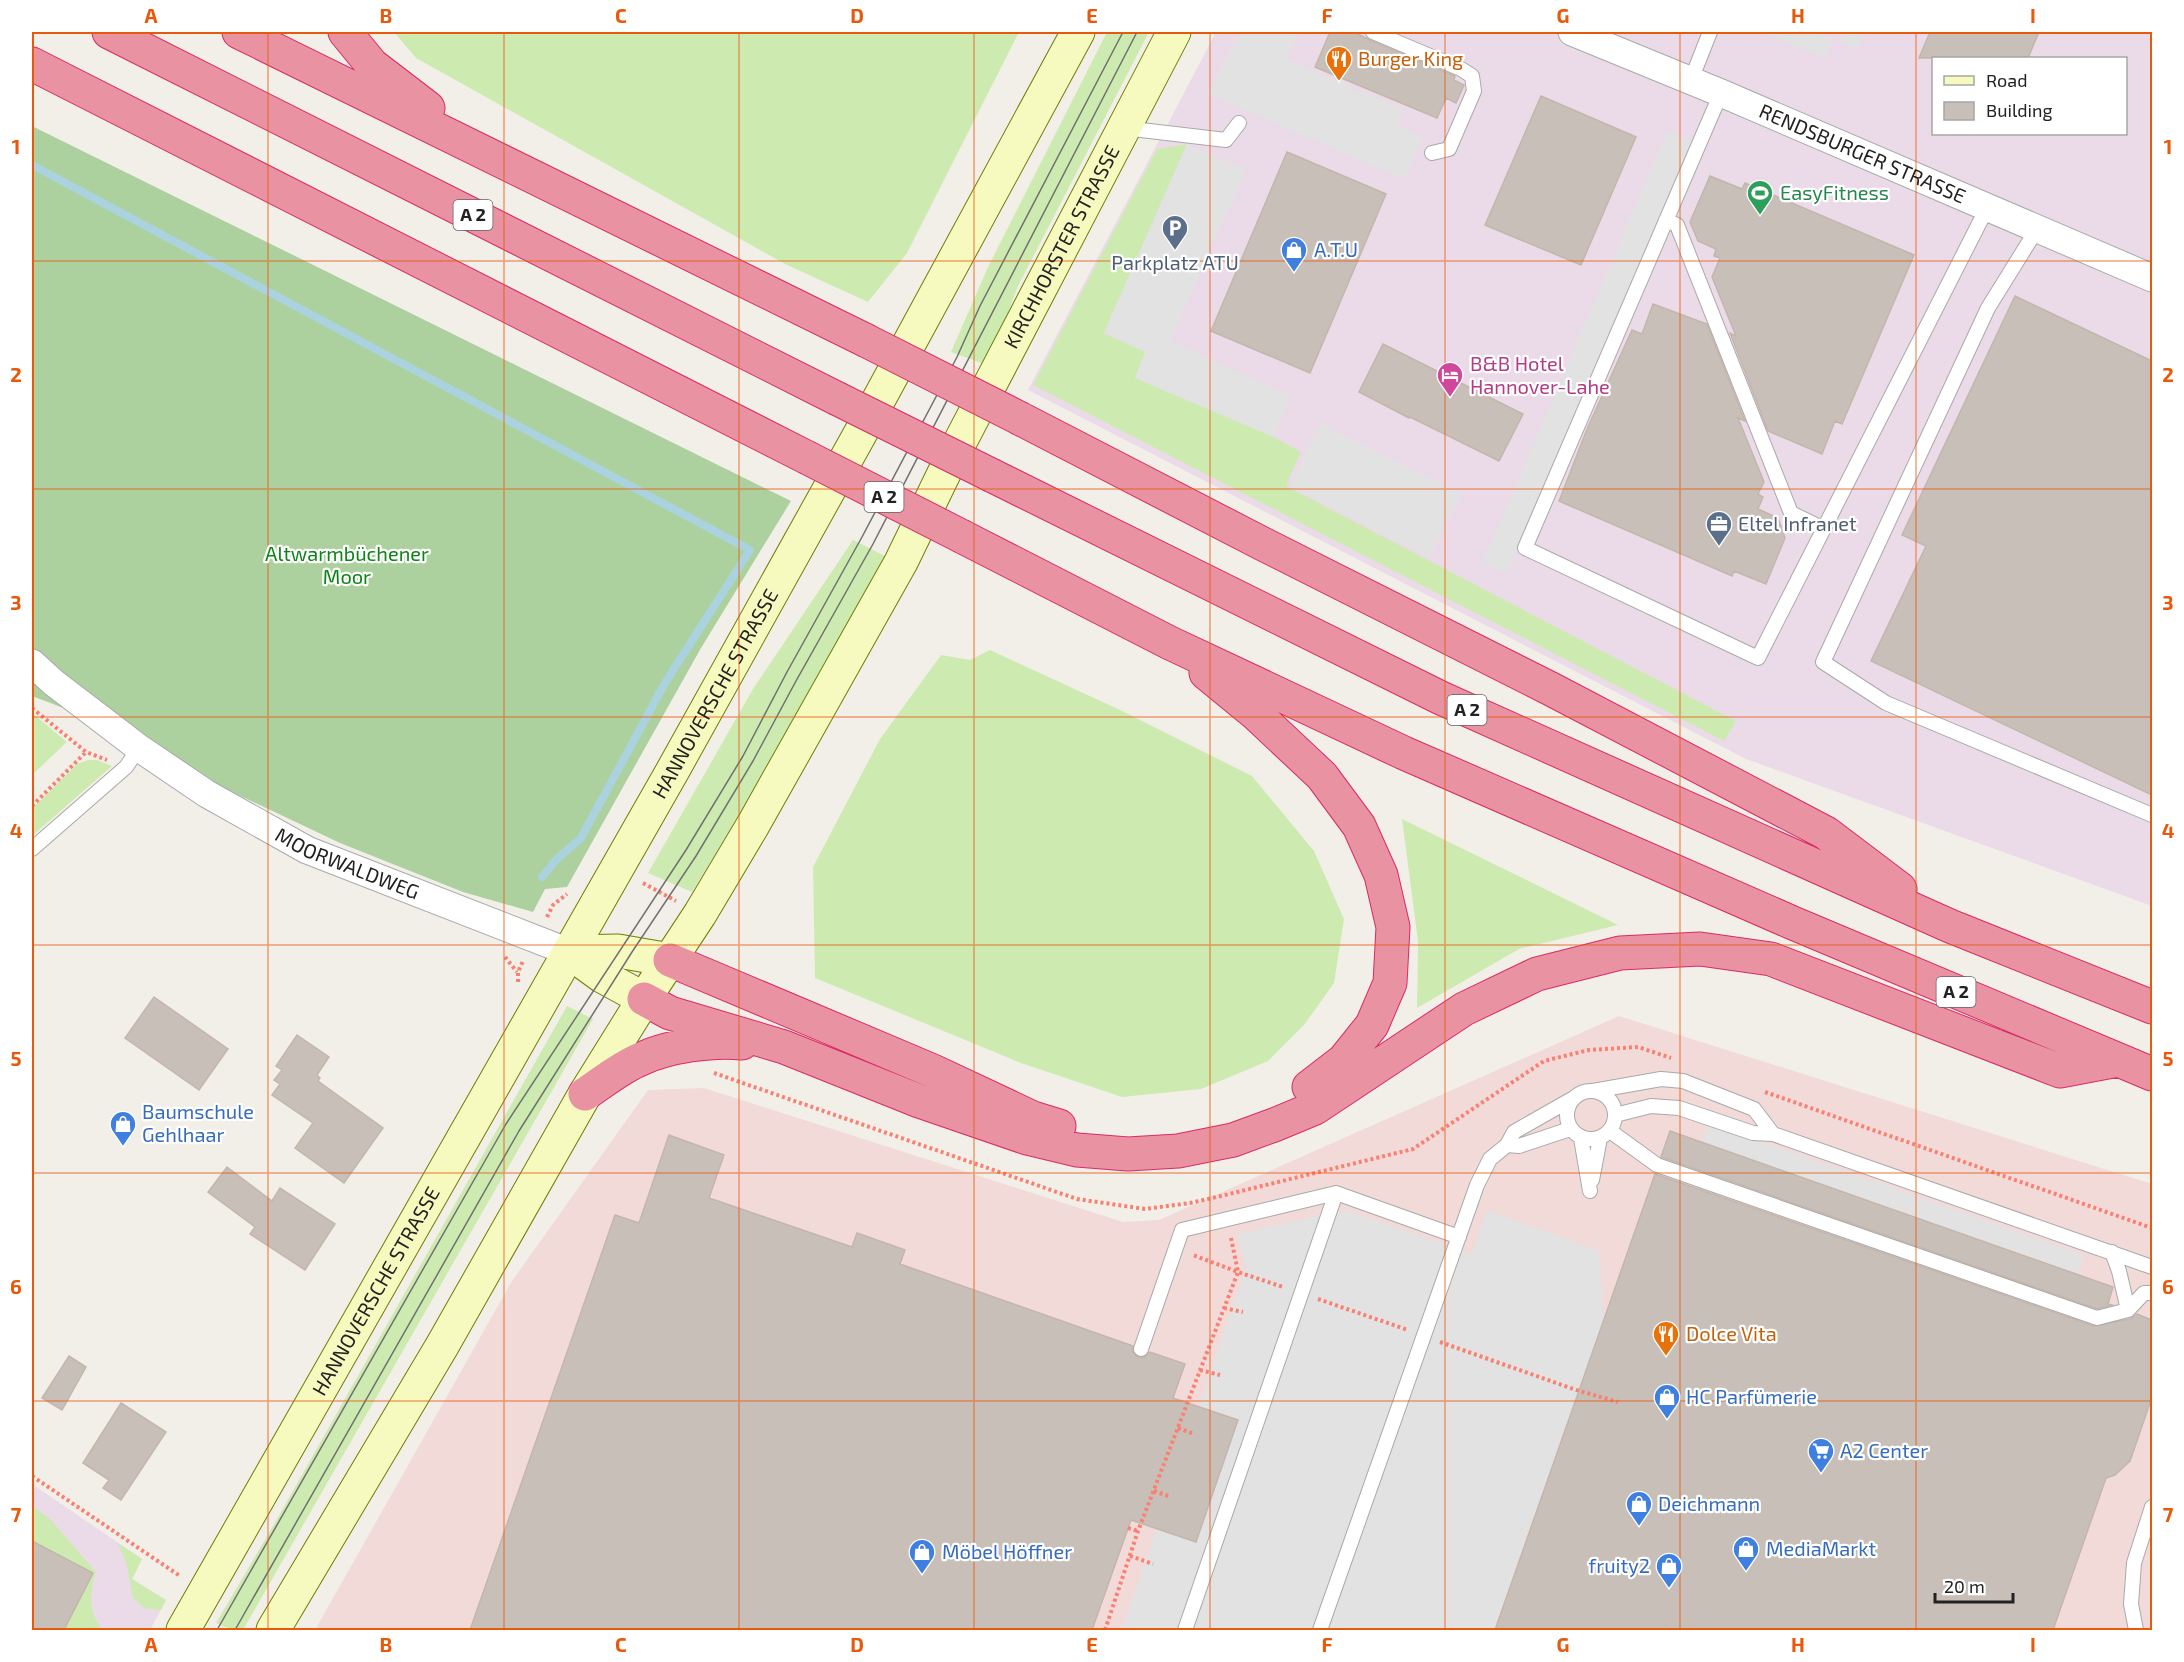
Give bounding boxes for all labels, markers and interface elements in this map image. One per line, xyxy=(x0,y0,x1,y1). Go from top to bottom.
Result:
text: A xyxy=(144,3,158,27)
text: B xyxy=(380,3,392,27)
text: C xyxy=(615,3,627,27)
text: D xyxy=(850,3,864,27)
text: E xyxy=(1086,3,1098,27)
text: F xyxy=(1321,3,1333,27)
text: G xyxy=(1557,3,1569,27)
text: H xyxy=(1791,3,1805,27)
text: I xyxy=(2030,3,2036,27)
restaurant icon: Burger King xyxy=(1324,44,1354,82)
place label: Burger King xyxy=(1358,46,1463,70)
legend xyxy=(1932,57,2127,135)
text: Road xyxy=(1986,69,2027,91)
street label: RENDSBURGER STRASSE xyxy=(1756,98,1970,208)
text: Building xyxy=(1986,99,2053,121)
text: 1 xyxy=(12,134,20,158)
text: 1 xyxy=(2164,134,2172,158)
street label: KIRCHHORSTER STRASSE xyxy=(998,141,1124,352)
sports icon: EasyFitness xyxy=(1745,178,1775,216)
place label: EasyFitness xyxy=(1780,180,1889,204)
road number: A 2 xyxy=(454,200,492,230)
parking icon: Parkplatz ATU xyxy=(1160,213,1190,251)
shop icon: A.T.U xyxy=(1279,235,1309,273)
place label: A.T.U xyxy=(1314,237,1358,261)
place label: Parkplatz ATU xyxy=(1111,250,1239,274)
place label: B&B Hotel Hannover-Lahe xyxy=(1470,351,1610,398)
hotel icon: B&B Hotel Hannover-Lahe xyxy=(1435,360,1465,398)
text: 2 xyxy=(10,362,22,386)
text: 2 xyxy=(2162,362,2174,386)
road number: A 2 xyxy=(864,482,904,512)
office icon: Eltel Infranet xyxy=(1704,509,1734,547)
place label: Eltel Infranet xyxy=(1738,511,1857,535)
park label: Altwarmbüchener Moor xyxy=(265,541,429,588)
street label: HANNOVERSCHE STRASSE xyxy=(646,584,782,802)
text: 3 xyxy=(10,590,22,614)
text: 3 xyxy=(2162,590,2174,614)
road number: A 2 xyxy=(1448,695,1486,725)
text: 4 xyxy=(10,818,23,842)
text: 4 xyxy=(2162,818,2175,842)
street label: MOORWALDWEG xyxy=(272,822,423,904)
road number: A 2 xyxy=(1936,977,1976,1007)
text: 5 xyxy=(10,1046,22,1070)
text: 5 xyxy=(2162,1046,2174,1070)
place label: Baumschule Gehlhaar xyxy=(142,1099,254,1146)
shop icon: Baumschule Gehlhaar xyxy=(108,1109,138,1147)
street label: HANNOVERSCHE STRASSE xyxy=(306,1182,444,1399)
text: 6 xyxy=(10,1274,22,1298)
text: 6 xyxy=(2162,1274,2174,1298)
restaurant icon: Dolce Vita xyxy=(1651,1319,1681,1357)
place label: Dolce Vita xyxy=(1686,1321,1777,1345)
shop icon: HC Parfümerie xyxy=(1652,1382,1682,1420)
place label: HC Parfümerie xyxy=(1686,1384,1817,1408)
supermarket icon: A2 Center xyxy=(1806,1436,1836,1474)
place label: A2 Center xyxy=(1840,1438,1928,1462)
shop icon: Deichmann xyxy=(1624,1489,1654,1527)
place label: Deichmann xyxy=(1658,1491,1760,1515)
text: 7 xyxy=(11,1502,22,1526)
text: 7 xyxy=(2163,1502,2174,1526)
shop icon: MediaMarkt xyxy=(1731,1534,1761,1572)
place label: MediaMarkt xyxy=(1766,1536,1876,1560)
shop icon: Möbel Höffner xyxy=(907,1537,937,1575)
place label: Möbel Höffner xyxy=(942,1539,1072,1563)
shop icon: fruity2 xyxy=(1654,1551,1684,1589)
place label: fruity2 xyxy=(1589,1553,1650,1577)
scale bar xyxy=(1935,1566,2013,1604)
text: 20 m xyxy=(1944,1575,1985,1597)
text: A xyxy=(144,1632,158,1656)
text: B xyxy=(380,1632,392,1656)
text: C xyxy=(615,1632,627,1656)
text: D xyxy=(850,1632,864,1656)
text: E xyxy=(1086,1632,1098,1656)
text: F xyxy=(1321,1632,1333,1656)
text: G xyxy=(1557,1632,1569,1656)
text: H xyxy=(1791,1632,1805,1656)
text: I xyxy=(2030,1632,2036,1656)

